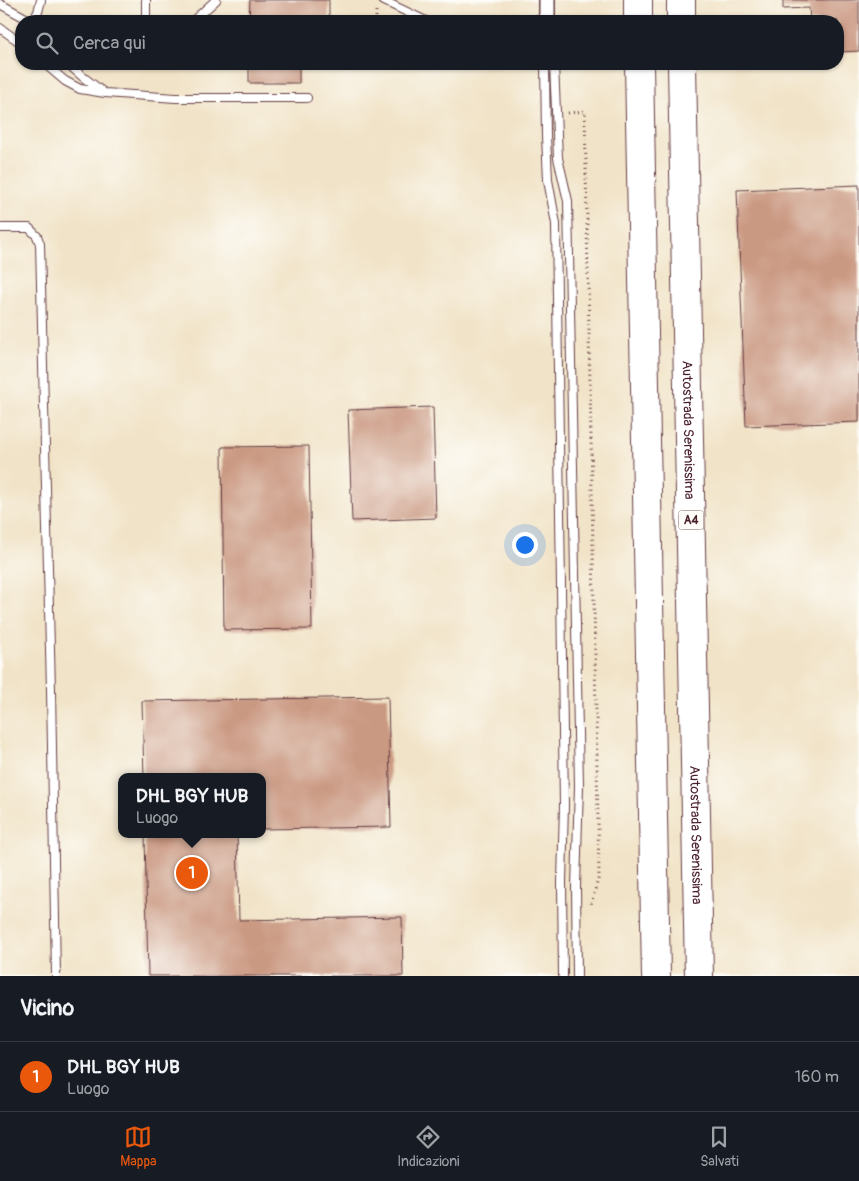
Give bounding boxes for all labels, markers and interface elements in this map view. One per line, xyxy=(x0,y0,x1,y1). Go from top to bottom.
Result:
search box xyxy=(15,15,844,70)
icon: search xyxy=(33,29,61,57)
text: Cerca qui xyxy=(73,31,145,55)
street label: Autostrada Serenissima xyxy=(679,360,698,500)
road number: A4 xyxy=(678,510,704,530)
your location xyxy=(512,532,538,558)
street label: Autostrada Serenissima xyxy=(686,765,706,905)
popup xyxy=(118,773,266,838)
text: DHL BGY HUB xyxy=(136,784,248,808)
text: Luogo xyxy=(136,808,178,828)
pin: 1 xyxy=(176,854,208,892)
text: Vicino xyxy=(20,995,74,1022)
text: DHL BGY HUB xyxy=(67,1055,180,1079)
text: 1 xyxy=(33,1067,39,1087)
text: 160 m xyxy=(795,1067,839,1087)
text: Luogo xyxy=(67,1079,109,1099)
tab: Mappa xyxy=(120,1123,157,1170)
tab: Indicazioni xyxy=(397,1123,460,1170)
tab: Salvati xyxy=(700,1123,739,1170)

